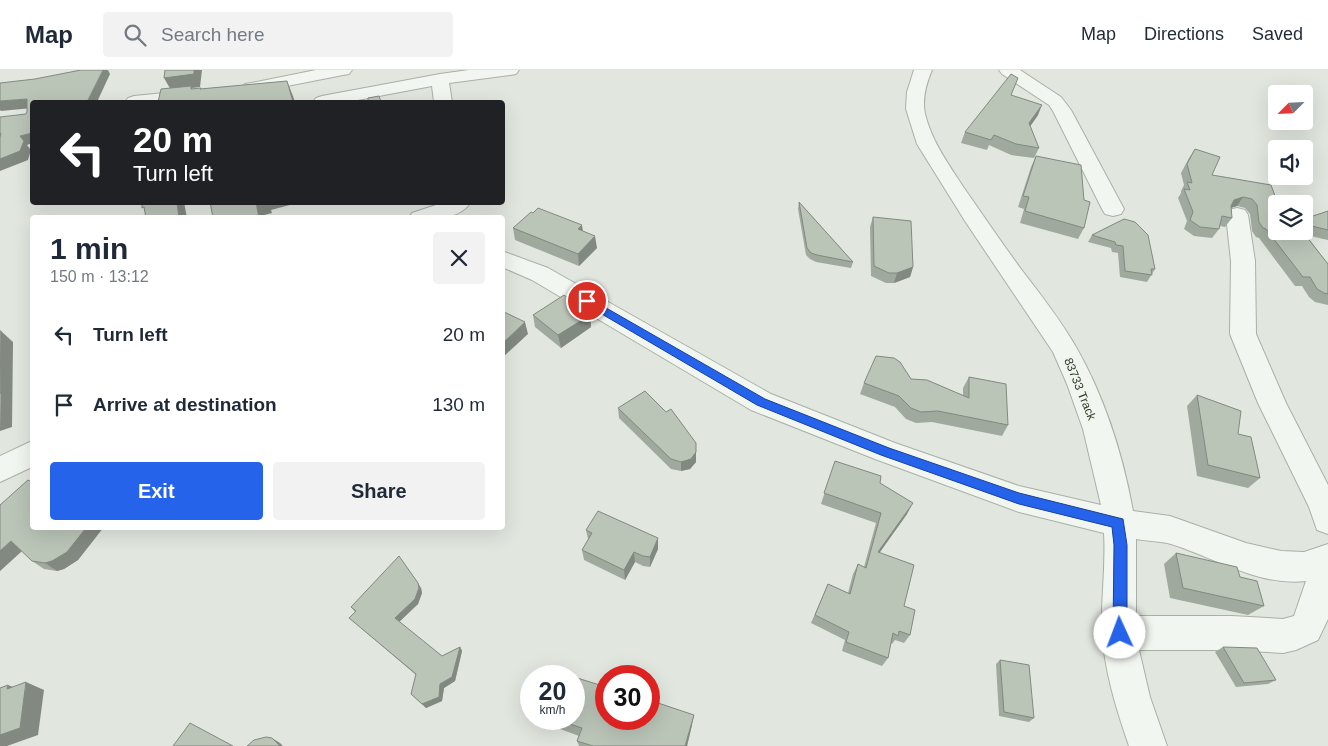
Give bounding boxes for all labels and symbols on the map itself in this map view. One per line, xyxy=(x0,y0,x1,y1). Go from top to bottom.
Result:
north arrow xyxy=(1268,85,1312,130)
pin xyxy=(566,280,608,322)
street label: 83733 Track xyxy=(1061,356,1099,423)
position arrow xyxy=(1093,606,1145,658)
speed limit sign: 30 xyxy=(595,665,660,730)

